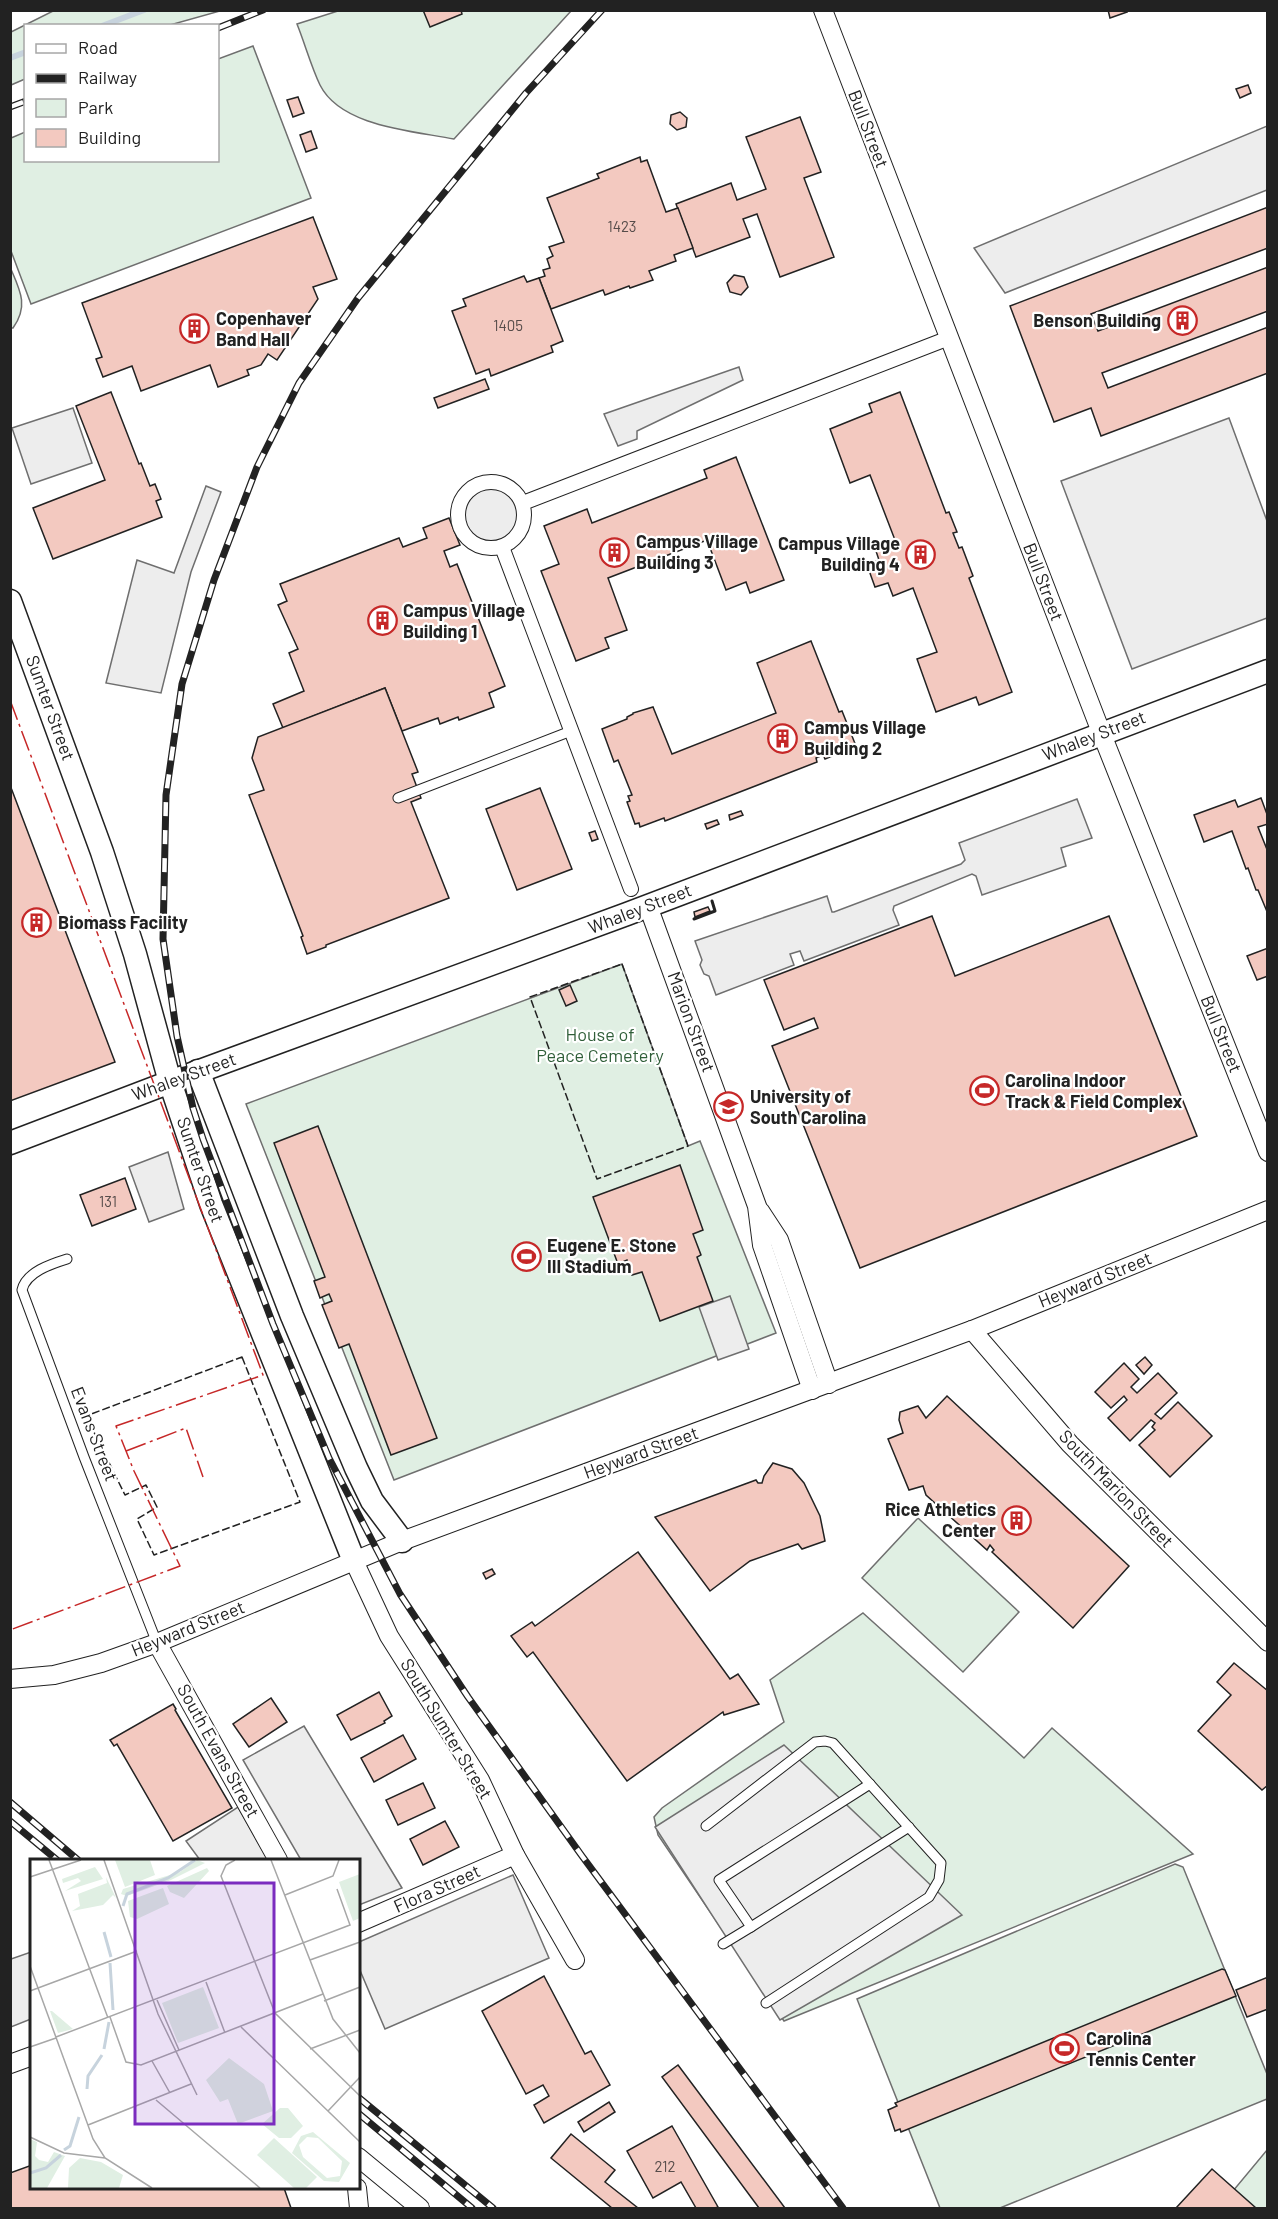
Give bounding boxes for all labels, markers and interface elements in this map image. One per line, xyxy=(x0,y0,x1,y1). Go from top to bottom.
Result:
legend xyxy=(24,24,219,162)
text: Road xyxy=(78,36,118,58)
text: Railway xyxy=(78,66,137,88)
street label: Bull Street xyxy=(844,87,894,171)
text: Park xyxy=(78,96,113,118)
text: Building xyxy=(78,126,141,148)
house number: 1423 xyxy=(607,217,637,235)
building icon: Benson Building xyxy=(1166,305,1198,337)
place label: Copenhaver Band Hall xyxy=(216,307,311,350)
place label: Benson Building xyxy=(1033,309,1161,331)
building icon: Copenhaver Band Hall xyxy=(179,313,211,345)
house number: 1405 xyxy=(493,316,523,334)
place label: Campus Village Building 3 xyxy=(636,530,758,573)
place label: Campus Village Building 4 xyxy=(778,532,900,575)
building icon: Campus Village Building 3 xyxy=(599,536,631,568)
building icon: Campus Village Building 4 xyxy=(905,538,937,570)
street label: Bull Street xyxy=(1019,540,1069,624)
place label: Campus Village Building 1 xyxy=(403,599,525,642)
building icon: Campus Village Building 1 xyxy=(366,605,398,637)
street label: Sumter Street xyxy=(22,652,80,763)
street label: Whaley Street xyxy=(1039,705,1149,765)
place label: Campus Village Building 2 xyxy=(804,716,926,759)
building icon: Campus Village Building 2 xyxy=(767,722,799,754)
street label: Whaley Street xyxy=(585,878,695,938)
building icon: Biomass Facility xyxy=(21,907,53,939)
place label: Biomass Facility xyxy=(58,911,188,933)
street label: Marion Street xyxy=(664,968,720,1075)
street label: Bull Street xyxy=(1196,992,1247,1076)
park label: House of Peace Cemetery xyxy=(536,1023,664,1066)
street label: Whaley Street xyxy=(129,1047,239,1105)
place label: Carolina Indoor Track & Field Complex xyxy=(1005,1069,1183,1112)
sports icon: Carolina Indoor Track & Field Complex xyxy=(968,1075,1000,1107)
place label: University of South Carolina xyxy=(750,1085,866,1128)
school or university icon: University of South Carolina xyxy=(713,1091,745,1123)
street label: Sumter Street xyxy=(173,1114,229,1225)
house number: 131 xyxy=(99,1192,117,1210)
place label: Eugene E. Stone III Stadium xyxy=(547,1234,677,1277)
sports icon: Eugene E. Stone III Stadium xyxy=(510,1240,542,1272)
street label: Heyward Street xyxy=(1035,1246,1155,1312)
street label: Evans Street xyxy=(67,1383,123,1484)
street label: Heyward Street xyxy=(580,1421,701,1483)
street label: South Marion Street xyxy=(1055,1425,1179,1552)
place label: Rice Athletics Center xyxy=(885,1498,996,1541)
building icon: Rice Athletics Center xyxy=(1001,1504,1033,1536)
street label: Heyward Street xyxy=(128,1595,248,1661)
street label: South Sumter Street xyxy=(396,1654,498,1803)
street label: South Evans Street xyxy=(173,1680,265,1821)
inset map xyxy=(30,1859,360,2189)
street label: Flora Street xyxy=(390,1859,483,1917)
place label: Carolina Tennis Center xyxy=(1086,2027,1196,2070)
sports icon: Carolina Tennis Center xyxy=(1049,2033,1081,2065)
house number: 212 xyxy=(654,2157,676,2175)

